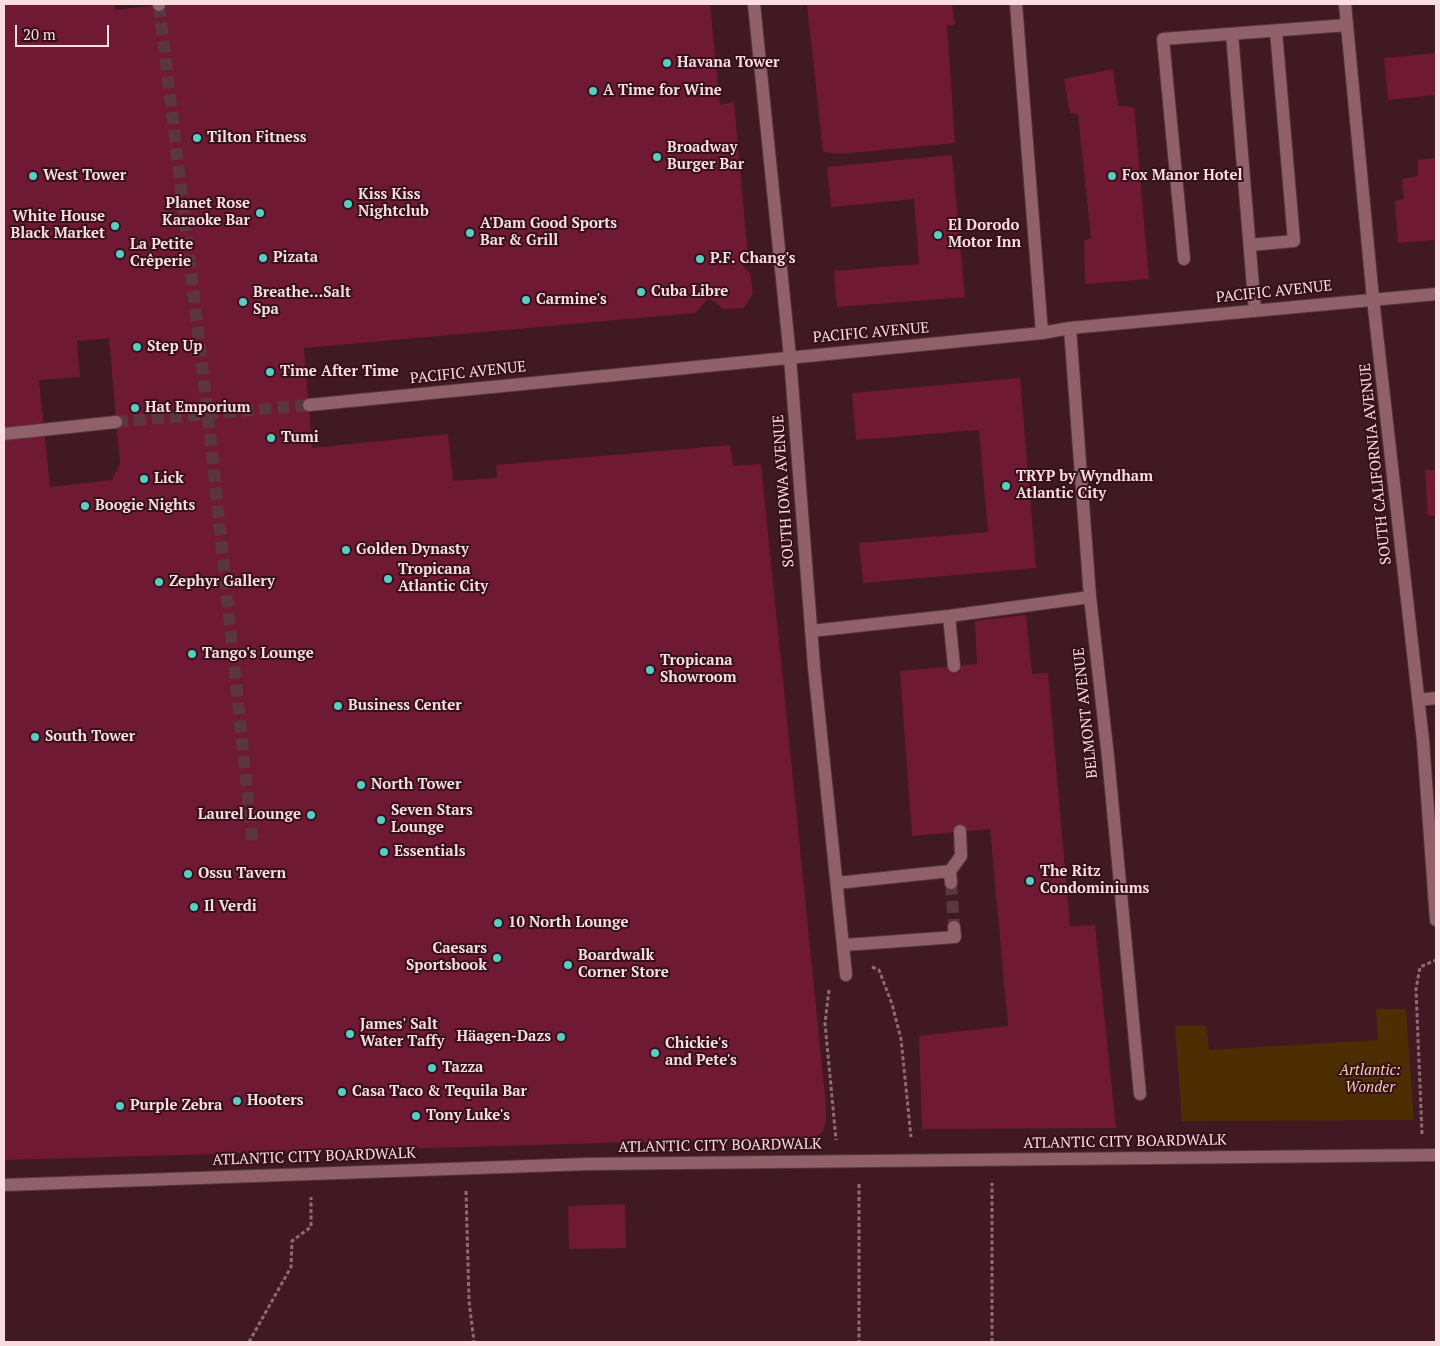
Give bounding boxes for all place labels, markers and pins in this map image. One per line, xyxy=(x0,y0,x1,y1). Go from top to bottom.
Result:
place label: Havana Tower xyxy=(677,54,779,72)
marker: Havana Tower xyxy=(661,57,673,69)
place label: A Time for Wine xyxy=(603,82,722,100)
marker: A Time for Wine xyxy=(587,85,599,97)
place label: Tilton Fitness xyxy=(207,129,306,147)
marker: Tilton Fitness xyxy=(191,132,203,144)
place label: Broadway Burger Bar xyxy=(667,139,744,174)
marker: Broadway Burger Bar xyxy=(651,151,663,163)
place label: West Tower xyxy=(43,167,126,185)
place label: Fox Manor Hotel xyxy=(1122,167,1243,185)
marker: West Tower xyxy=(27,170,39,182)
marker: Fox Manor Hotel xyxy=(1106,170,1118,182)
place label: Kiss Kiss Nightclub xyxy=(358,186,429,221)
place label: Planet Rose Karaoke Bar xyxy=(162,195,250,230)
marker: Kiss Kiss Nightclub xyxy=(342,198,354,210)
marker: Planet Rose Karaoke Bar xyxy=(254,207,266,219)
place label: White House Black Market xyxy=(11,208,105,243)
place label: A'Dam Good Sports Bar & Grill xyxy=(480,215,617,250)
place label: El Dorodo Motor Inn xyxy=(948,217,1021,252)
marker: White House Black Market xyxy=(109,220,121,232)
marker: A'Dam Good Sports Bar & Grill xyxy=(464,227,476,239)
marker: El Dorodo Motor Inn xyxy=(932,229,944,241)
place label: La Petite Crêperie xyxy=(130,236,193,271)
marker: La Petite Crêperie xyxy=(114,248,126,260)
place label: Pizata xyxy=(273,249,318,267)
place label: P.F. Chang's xyxy=(710,250,796,268)
marker: Pizata xyxy=(257,252,269,264)
marker: P.F. Chang's xyxy=(694,253,706,265)
place label: Cuba Libre xyxy=(651,283,728,301)
place label: Breathe...Salt Spa xyxy=(253,284,351,319)
marker: Cuba Libre xyxy=(635,286,647,298)
place label: Carmine's xyxy=(536,291,607,309)
marker: Carmine's xyxy=(520,294,532,306)
marker: Breathe...Salt Spa xyxy=(237,296,249,308)
place label: Step Up xyxy=(147,338,202,356)
marker: Step Up xyxy=(131,341,143,353)
place label: Time After Time xyxy=(280,363,399,381)
marker: Time After Time xyxy=(264,366,276,378)
place label: Hat Emporium xyxy=(145,399,251,417)
marker: Hat Emporium xyxy=(129,402,141,414)
place label: Tumi xyxy=(281,429,319,447)
marker: Tumi xyxy=(265,432,277,444)
place label: TRYP by Wyndham Atlantic City xyxy=(1016,468,1153,503)
place label: Lick xyxy=(154,470,184,488)
marker: Lick xyxy=(138,473,150,485)
marker: TRYP by Wyndham Atlantic City xyxy=(1000,480,1012,492)
place label: Boogie Nights xyxy=(95,497,195,515)
marker: Boogie Nights xyxy=(79,500,91,512)
place label: Golden Dynasty xyxy=(356,541,469,559)
marker: Golden Dynasty xyxy=(340,544,352,556)
place label: Tropicana Atlantic City xyxy=(398,561,488,596)
place label: Zephyr Gallery xyxy=(169,573,275,591)
marker: Tropicana Atlantic City xyxy=(382,573,394,585)
marker: Zephyr Gallery xyxy=(153,576,165,588)
place label: Tango's Lounge xyxy=(202,645,314,663)
marker: Tango's Lounge xyxy=(186,648,198,660)
place label: Tropicana Showroom xyxy=(660,652,737,687)
marker: Tropicana Showroom xyxy=(644,664,656,676)
place label: Business Center xyxy=(348,697,462,715)
marker: Business Center xyxy=(332,700,344,712)
place label: South Tower xyxy=(45,728,135,746)
marker: South Tower xyxy=(29,731,41,743)
place label: North Tower xyxy=(371,776,461,794)
marker: North Tower xyxy=(355,779,367,791)
place label: Seven Stars Lounge xyxy=(391,802,473,837)
place label: Laurel Lounge xyxy=(198,806,301,824)
marker: Laurel Lounge xyxy=(305,809,317,821)
marker: Seven Stars Lounge xyxy=(375,814,387,826)
place label: Essentials xyxy=(394,843,465,861)
marker: Essentials xyxy=(378,846,390,858)
place label: The Ritz Condominiums xyxy=(1040,863,1149,898)
place label: Ossu Tavern xyxy=(198,865,286,883)
marker: Ossu Tavern xyxy=(182,868,194,880)
marker: The Ritz Condominiums xyxy=(1024,875,1036,887)
place label: Il Verdi xyxy=(204,898,257,916)
marker: Il Verdi xyxy=(188,901,200,913)
place label: 10 North Lounge xyxy=(508,914,629,932)
marker: 10 North Lounge xyxy=(492,917,504,929)
place label: Caesars Sportsbook xyxy=(406,940,487,975)
place label: Boardwalk Corner Store xyxy=(578,947,669,982)
marker: Caesars Sportsbook xyxy=(491,952,503,964)
marker: Boardwalk Corner Store xyxy=(562,959,574,971)
place label: James' Salt Water Taffy xyxy=(360,1016,444,1051)
marker: James' Salt Water Taffy xyxy=(344,1028,356,1040)
place label: Häagen-Dazs xyxy=(456,1028,551,1046)
marker: Häagen-Dazs xyxy=(555,1031,567,1043)
place label: Chickie's and Pete's xyxy=(665,1035,737,1070)
marker: Chickie's and Pete's xyxy=(649,1047,661,1059)
place label: Tazza xyxy=(442,1059,483,1077)
marker: Tazza xyxy=(426,1062,438,1074)
place label: Casa Taco & Tequila Bar xyxy=(352,1083,527,1101)
marker: Casa Taco & Tequila Bar xyxy=(336,1086,348,1098)
place label: Hooters xyxy=(247,1092,304,1110)
marker: Hooters xyxy=(231,1095,243,1107)
place label: Purple Zebra xyxy=(130,1097,222,1115)
marker: Purple Zebra xyxy=(114,1100,126,1112)
place label: Tony Luke's xyxy=(426,1107,510,1125)
marker: Tony Luke's xyxy=(410,1110,422,1122)

